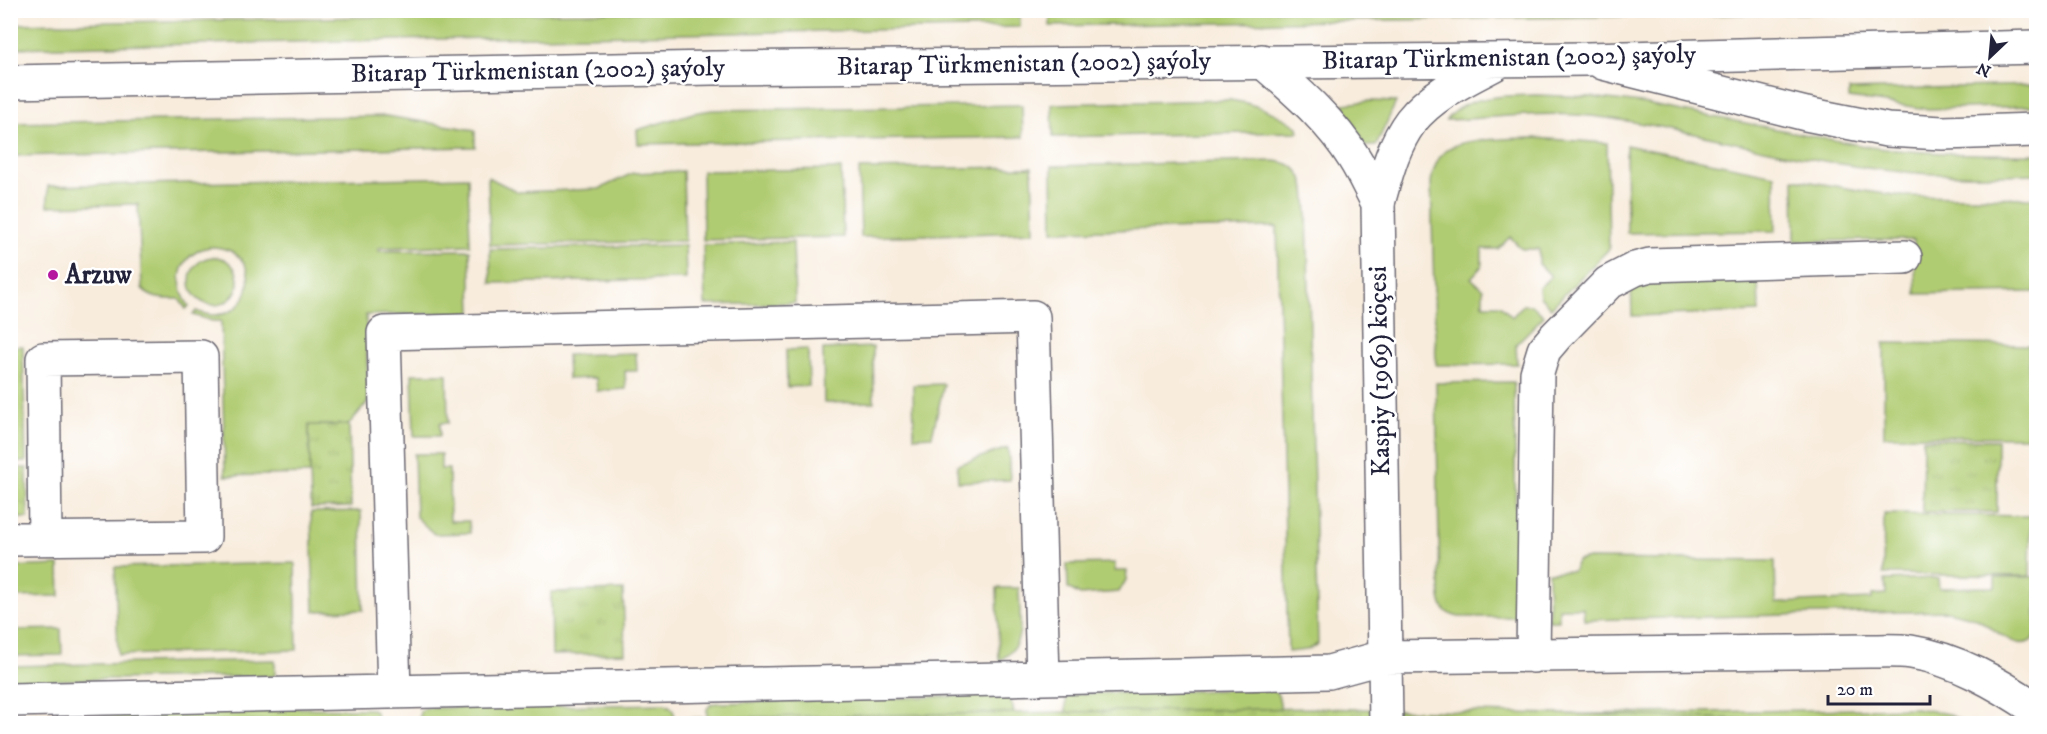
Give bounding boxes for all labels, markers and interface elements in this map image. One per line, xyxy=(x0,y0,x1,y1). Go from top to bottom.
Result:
north arrow xyxy=(1960,27,2020,87)
street label: Bitarap Türkmenistan (2002) şaýoly xyxy=(1322,38,1697,78)
street label: Bitarap Türkmenistan (2002) şaýoly xyxy=(837,44,1212,84)
street label: Bitarap Türkmenistan (2002) şaýoly xyxy=(351,51,726,91)
text: N xyxy=(1974,58,1994,81)
place label: Arzuw xyxy=(64,259,132,292)
street label: Kaspiy (1969) köçesi xyxy=(1362,266,1398,476)
marker: Arzuw xyxy=(46,268,60,282)
scale bar xyxy=(1828,668,1930,706)
text: 20 m xyxy=(1837,679,1873,701)

